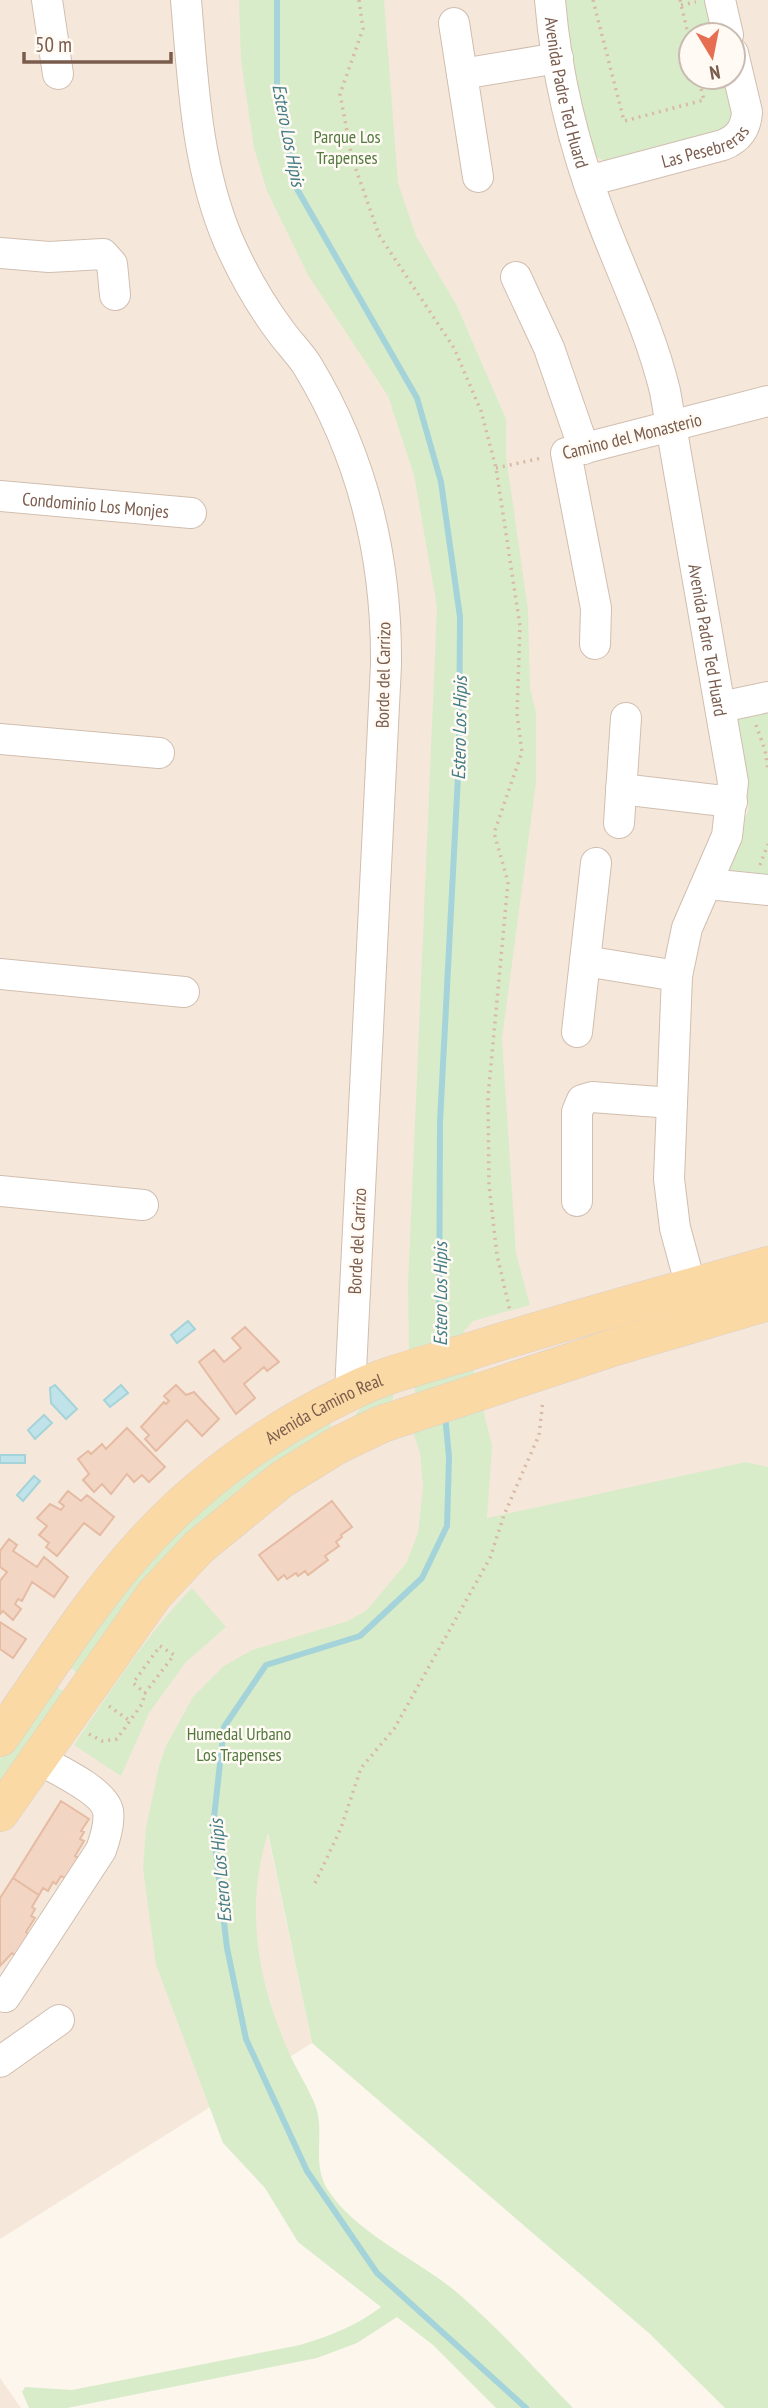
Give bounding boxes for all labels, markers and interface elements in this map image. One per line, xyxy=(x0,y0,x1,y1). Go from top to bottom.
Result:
street label: Avenida Padre Ted Huard xyxy=(540,16,594,171)
scale bar xyxy=(24,21,172,65)
north arrow xyxy=(677,21,747,91)
text: 50 m xyxy=(35,31,72,58)
text: N xyxy=(708,60,722,85)
water label: Estero Los Hipis xyxy=(267,82,311,190)
street label: Las Pesebreras xyxy=(659,121,754,172)
park label: Parque Los Trapenses xyxy=(313,125,381,169)
street label: Camino del Monasterio xyxy=(560,408,704,464)
street label: Condominio Los Monjes xyxy=(21,487,170,522)
street label: Avenida Padre Ted Huard xyxy=(684,562,733,718)
street label: Borde del Carrizo xyxy=(371,621,395,728)
water label: Estero Los Hipis xyxy=(446,674,472,780)
street label: Borde del Carrizo xyxy=(343,1187,371,1295)
water label: Estero Los Hipis xyxy=(428,1241,452,1346)
street label: Avenida Camino Real xyxy=(260,1367,386,1449)
park label: Humedal Urbano Los Trapenses xyxy=(187,1722,292,1766)
water label: Estero Los Hipis xyxy=(203,1817,236,1924)

